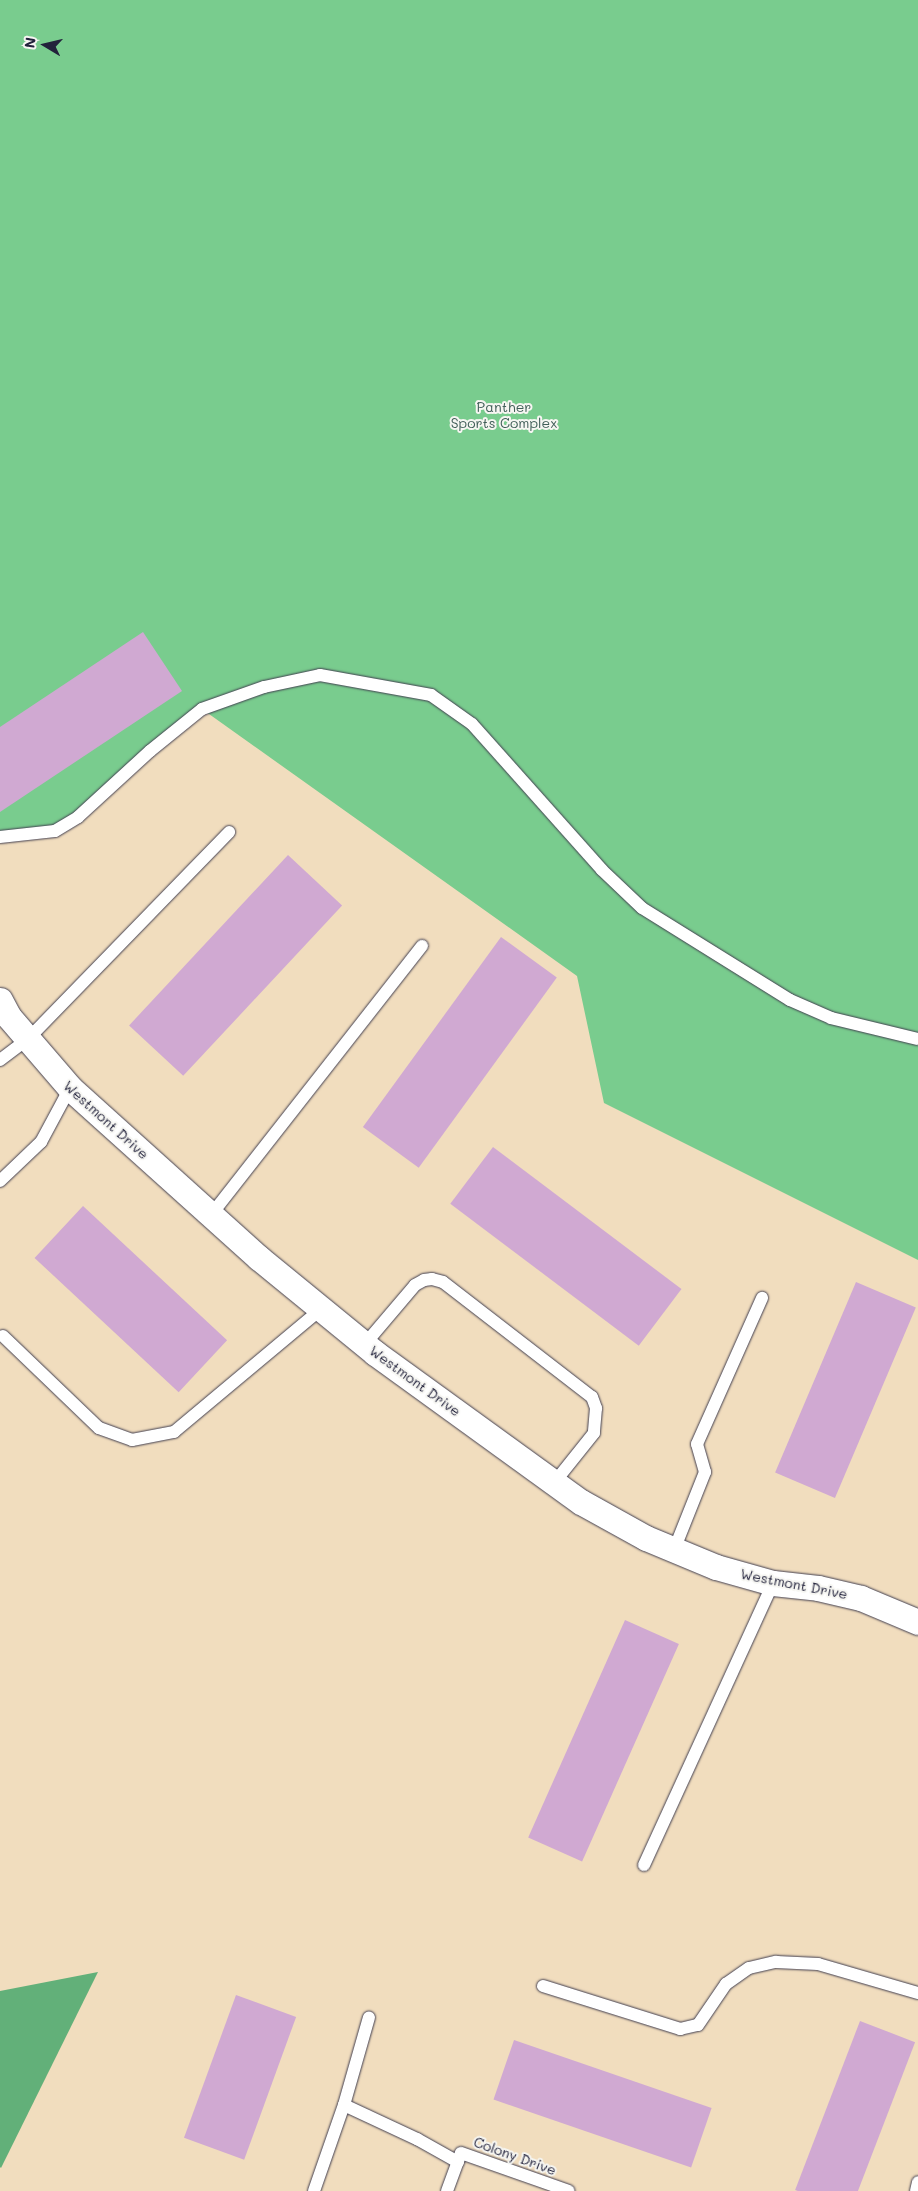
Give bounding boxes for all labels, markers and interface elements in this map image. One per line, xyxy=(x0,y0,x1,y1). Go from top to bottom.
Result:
north arrow xyxy=(20,20,70,70)
text: N xyxy=(19,36,40,49)
park label: Panther Sports Complex xyxy=(451,399,557,432)
street label: Westmont Drive xyxy=(60,1077,152,1163)
street label: Westmont Drive xyxy=(366,1342,464,1420)
street label: Westmont Drive xyxy=(739,1565,849,1603)
street label: Colony Drive xyxy=(471,2133,559,2179)

